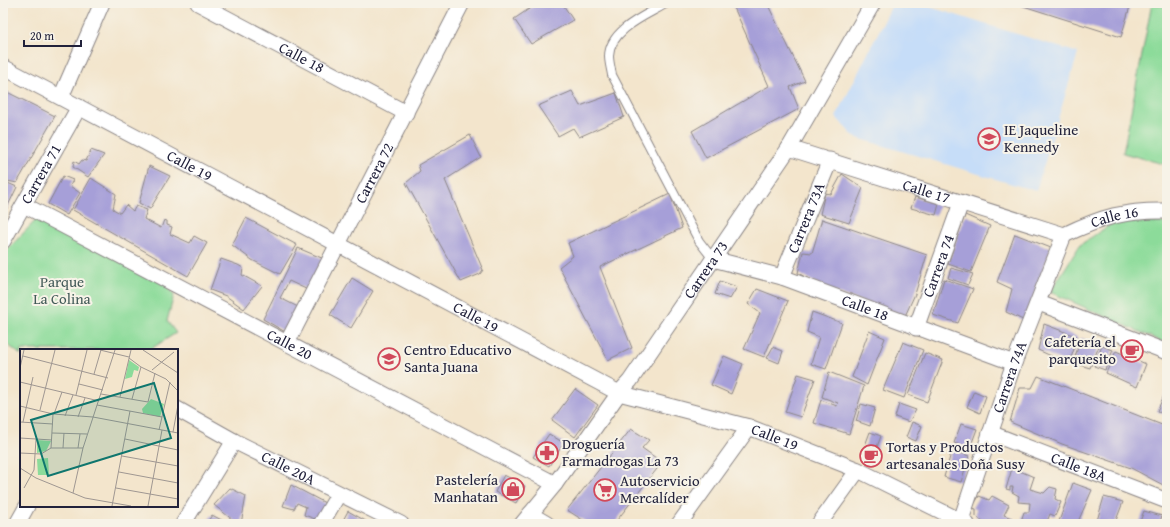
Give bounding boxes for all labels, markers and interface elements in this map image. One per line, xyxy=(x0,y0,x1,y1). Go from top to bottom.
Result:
scale bar xyxy=(24,22,81,48)
text: 20 m xyxy=(30,27,54,44)
street label: Calle 18 xyxy=(275,37,328,78)
place label: IE Jaqueline Kennedy xyxy=(1004,119,1078,157)
school or university icon: IE Jaqueline Kennedy xyxy=(976,126,1002,152)
street label: Carrera 72 xyxy=(350,139,398,207)
street label: Carrera 71 xyxy=(15,140,66,207)
street label: Calle 19 xyxy=(163,145,216,186)
street label: Calle 17 xyxy=(900,174,953,208)
street label: Carrera 73A xyxy=(782,179,830,256)
street label: Calle 16 xyxy=(1088,201,1139,232)
street label: Carrera 74 xyxy=(917,231,959,300)
street label: Carrera 73 xyxy=(678,237,733,302)
park label: Parque La Colina xyxy=(33,271,91,309)
street label: Calle 18 xyxy=(839,289,892,326)
street label: Calle 19 xyxy=(450,296,502,337)
street label: Calle 20 xyxy=(263,324,316,365)
place label: Cafetería el parquesito xyxy=(1045,331,1116,369)
street label: Carrera 74A xyxy=(987,338,1032,415)
cafe icon: Cafetería el parquesito xyxy=(1119,338,1145,364)
place label: Centro Educativo Santa Juana xyxy=(404,339,512,377)
school or university icon: Centro Educativo Santa Juana xyxy=(376,346,402,372)
inset map xyxy=(20,349,178,507)
street label: Calle 19 xyxy=(749,418,801,455)
place label: Droguería Farmadrogas La 73 xyxy=(562,433,679,471)
place label: Tortas y Productos artesanales Doña Susy xyxy=(886,436,1026,474)
pharmacy icon: Droguería Farmadrogas La 73 xyxy=(534,440,560,466)
cafe icon: Tortas y Productos artesanales Doña Susy xyxy=(858,443,884,469)
street label: Calle 20A xyxy=(258,445,319,490)
street label: Calle 18A xyxy=(1048,446,1110,487)
place label: Pastelería Manhatan xyxy=(434,469,499,507)
place label: Autoservicio Mercalíder xyxy=(620,470,700,508)
shop icon: Pastelería Manhatan xyxy=(500,476,526,502)
supermarket icon: Autoservicio Mercalíder xyxy=(592,477,618,503)

